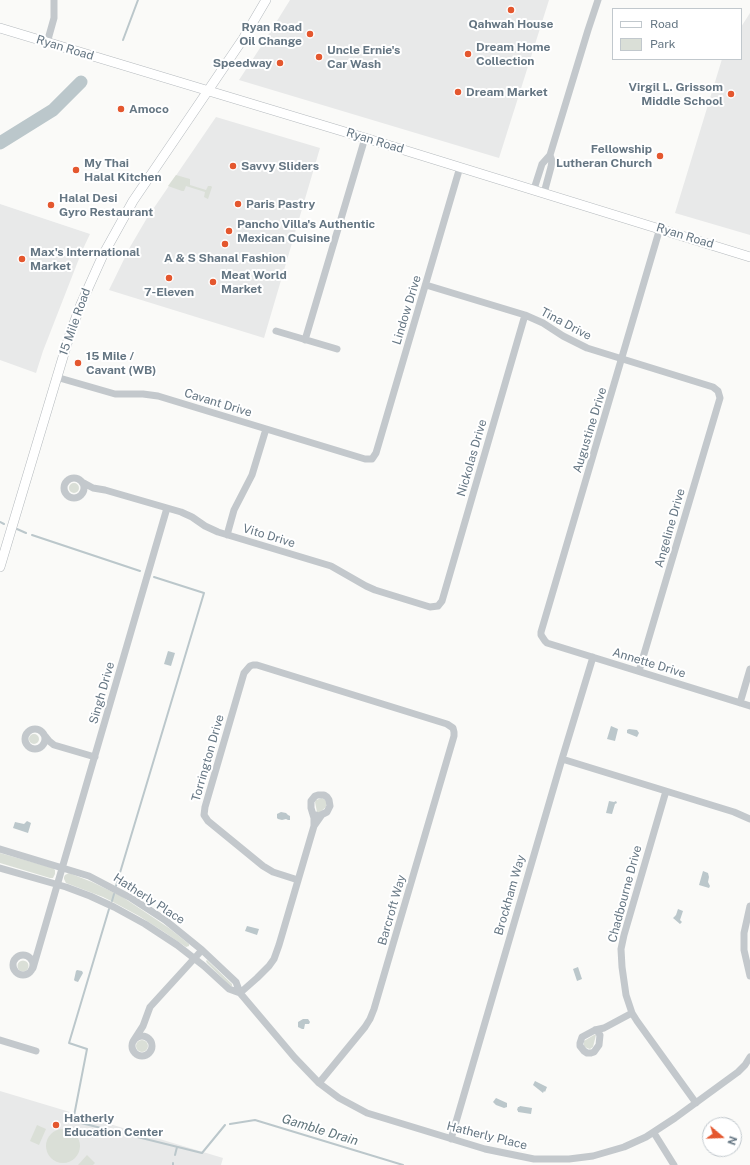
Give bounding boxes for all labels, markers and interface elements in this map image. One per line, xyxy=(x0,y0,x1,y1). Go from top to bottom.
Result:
marker: Qahwah House xyxy=(506,5,516,15)
legend xyxy=(612,8,742,60)
place label: Qahwah House xyxy=(469,17,553,31)
text: Road xyxy=(650,17,678,31)
place label: Ryan Road Oil Change xyxy=(239,20,302,48)
marker: Ryan Road Oil Change xyxy=(305,29,315,39)
street label: Ryan Road xyxy=(35,32,95,64)
text: Park xyxy=(650,37,676,51)
place label: Dream Home Collection xyxy=(476,40,550,68)
place label: Uncle Ernie's Car Wash xyxy=(327,43,400,71)
marker: Dream Home Collection xyxy=(463,49,473,59)
marker: Uncle Ernie's Car Wash xyxy=(314,52,324,62)
place label: Speedway xyxy=(213,56,272,70)
marker: Speedway xyxy=(275,58,285,68)
place label: Virgil L. Grissom Middle School xyxy=(629,80,723,108)
place label: Dream Market xyxy=(466,85,548,99)
marker: Dream Market xyxy=(453,87,463,97)
marker: Virgil L. Grissom Middle School xyxy=(726,89,736,99)
place label: Amoco xyxy=(129,102,169,116)
marker: Amoco xyxy=(116,104,126,114)
street label: Ryan Road xyxy=(345,125,405,157)
place label: Fellowship Lutheran Church xyxy=(556,142,652,170)
marker: Fellowship Lutheran Church xyxy=(655,151,665,161)
place label: My Thai Halal Kitchen xyxy=(84,156,162,184)
place label: Savvy Sliders xyxy=(241,159,319,173)
marker: Savvy Sliders xyxy=(228,161,238,171)
marker: My Thai Halal Kitchen xyxy=(71,165,81,175)
place label: Halal Desi Gyro Restaurant xyxy=(59,191,153,219)
place label: Paris Pastry xyxy=(246,197,315,211)
marker: Paris Pastry xyxy=(233,199,243,209)
marker: Halal Desi Gyro Restaurant xyxy=(46,200,56,210)
place label: Pancho Villa's Authentic Mexican Cuisine xyxy=(237,217,375,245)
street label: Ryan Road xyxy=(655,220,715,252)
marker: Pancho Villa's Authentic Mexican Cuisine xyxy=(224,226,234,236)
marker: A & S Shanal Fashion xyxy=(220,239,230,249)
place label: Max's International Market xyxy=(30,245,140,273)
place label: A & S Shanal Fashion xyxy=(164,251,286,265)
marker: Max's International Market xyxy=(17,254,27,264)
place label: Meat World Market xyxy=(221,268,287,296)
marker: 7-Eleven xyxy=(164,273,174,283)
street label: Lindow Drive xyxy=(390,274,424,346)
marker: Meat World Market xyxy=(208,277,218,287)
place label: 7-Eleven xyxy=(144,285,194,299)
street label: 15 Mile Road xyxy=(56,286,94,358)
street label: Tina Drive xyxy=(538,305,594,343)
place label: 15 Mile / Cavant (WB) xyxy=(86,349,156,377)
marker: 15 Mile / Cavant (WB) xyxy=(73,358,83,368)
street label: Cavant Drive xyxy=(182,386,254,420)
street label: Augustine Drive xyxy=(570,386,610,474)
street label: Nickolas Drive xyxy=(454,418,490,498)
street label: Angeline Drive xyxy=(652,487,688,569)
street label: Vito Drive xyxy=(241,521,297,551)
street label: Annette Drive xyxy=(611,645,687,681)
street label: Singh Drive xyxy=(86,660,118,726)
street label: Torrington Drive xyxy=(189,713,227,803)
street label: Chadbourne Drive xyxy=(605,844,645,944)
street label: Brockham Way xyxy=(492,853,528,937)
street label: Hatherly Place xyxy=(110,871,188,927)
street label: Barcroft Way xyxy=(375,873,409,947)
place label: Hatherly Education Center xyxy=(64,1111,163,1139)
water label: Gamble Drain xyxy=(280,1111,360,1149)
north arrow xyxy=(702,1117,742,1157)
street label: Hatherly Place xyxy=(445,1119,529,1153)
marker: Hatherly Education Center xyxy=(51,1120,61,1130)
text: N xyxy=(725,1135,739,1147)

